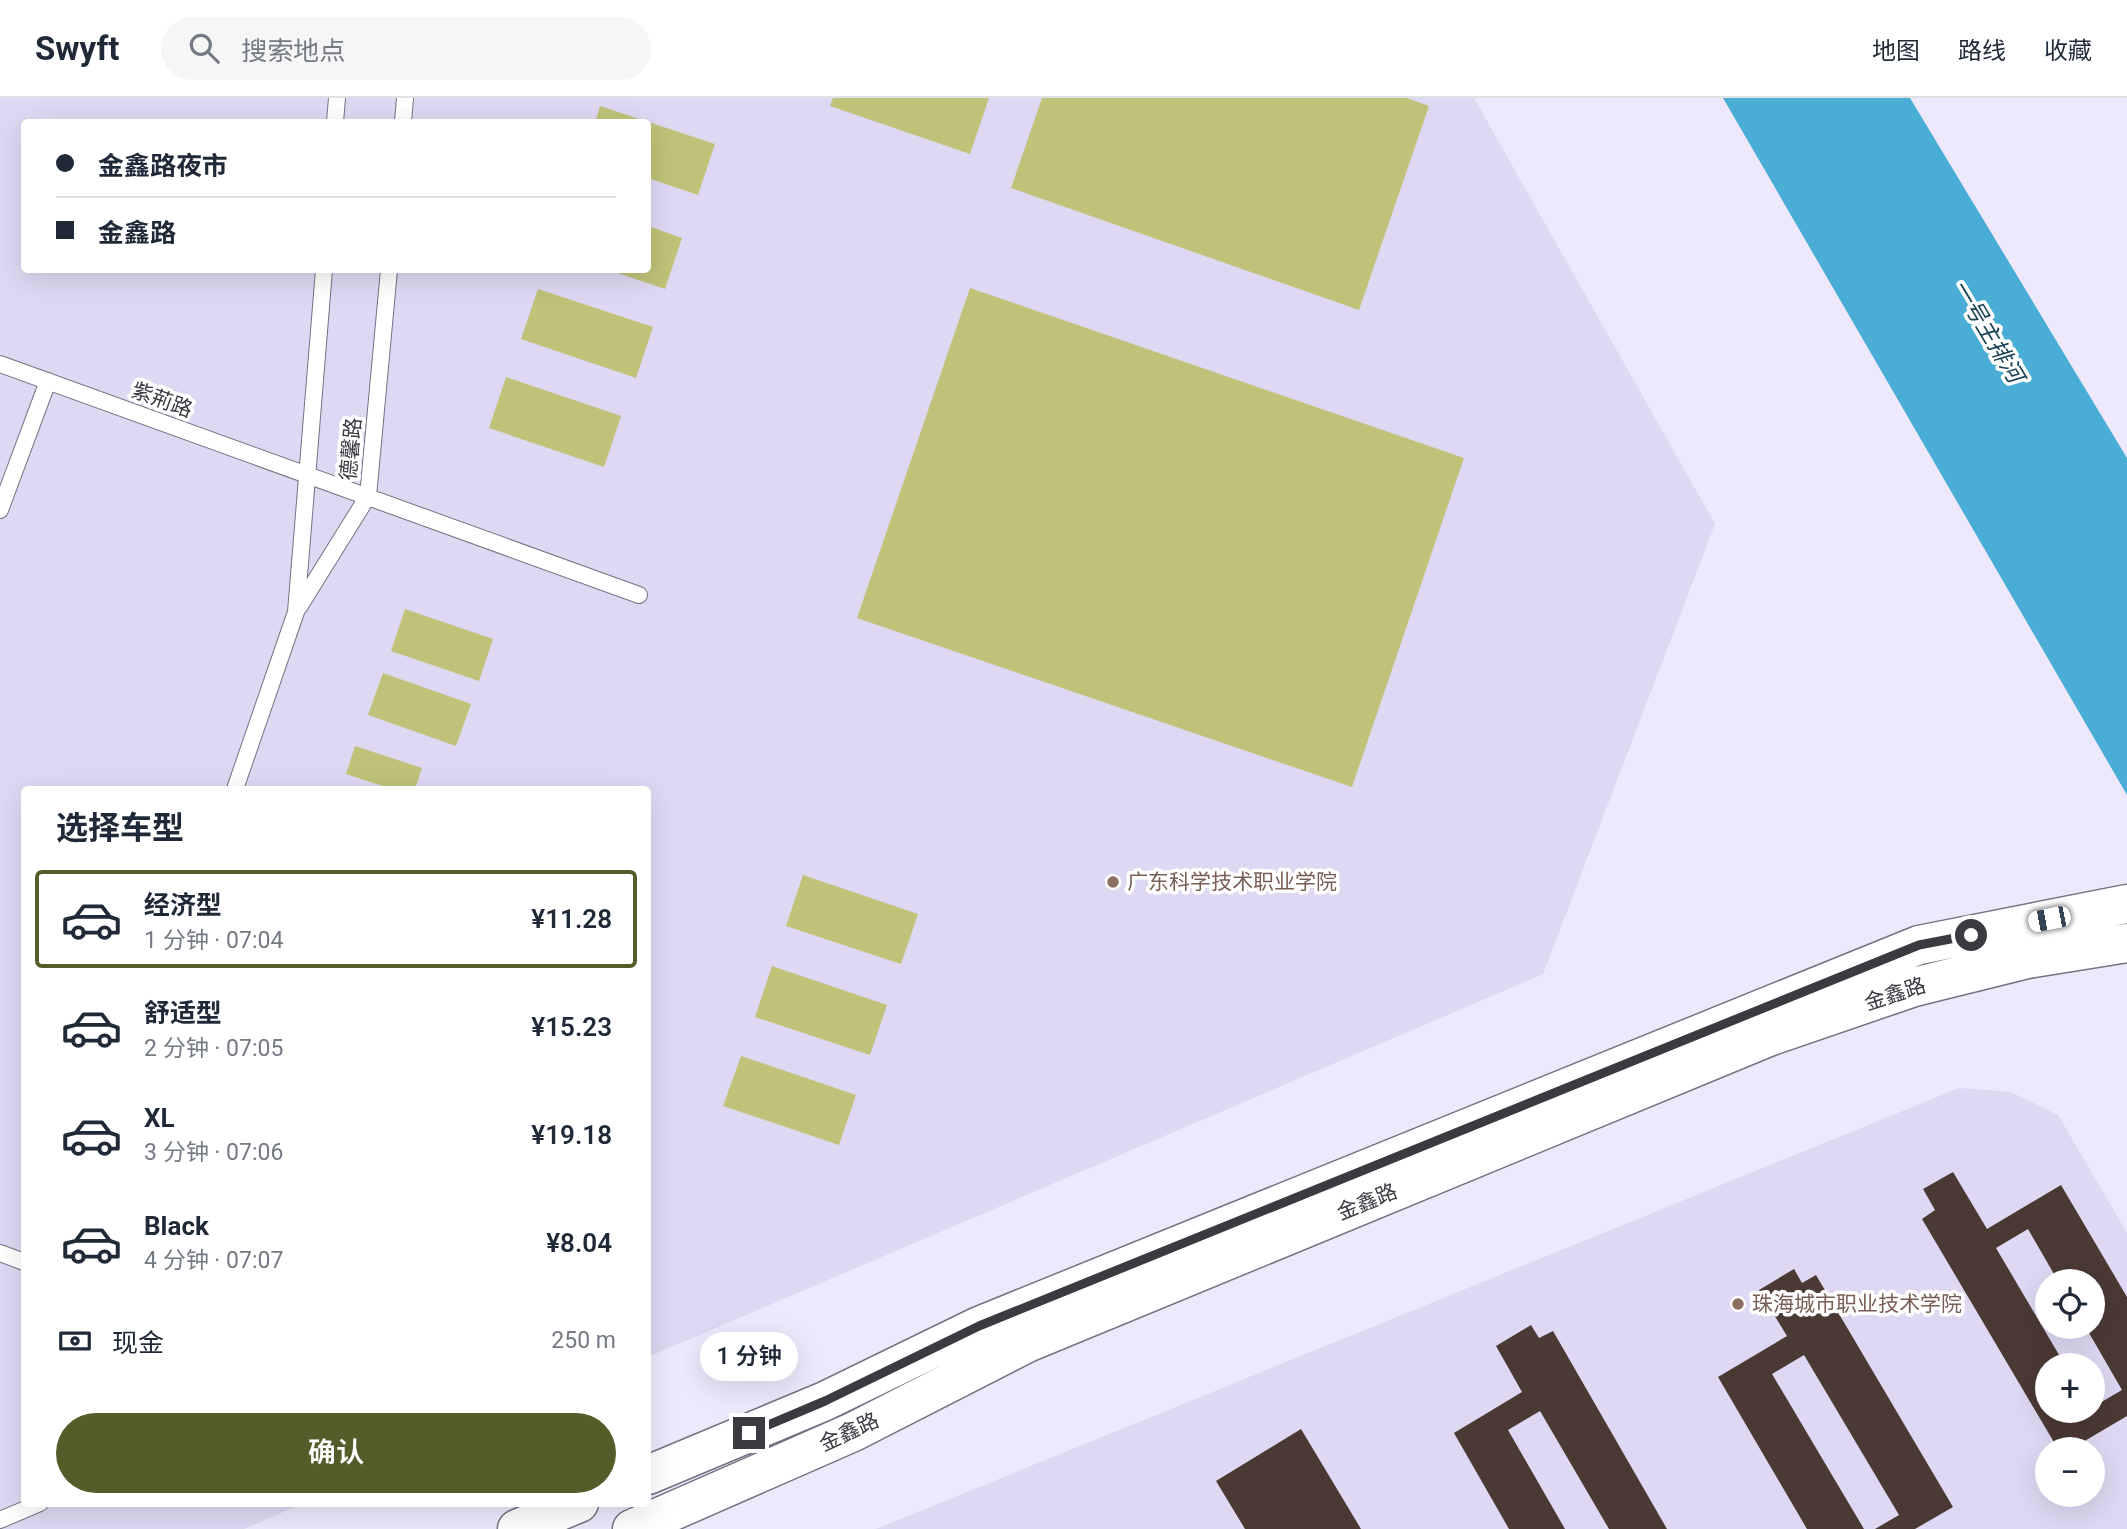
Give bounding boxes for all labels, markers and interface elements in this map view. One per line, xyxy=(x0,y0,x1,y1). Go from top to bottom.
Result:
search box xyxy=(161,17,651,80)
text: Swyft xyxy=(35,29,119,68)
icon: search xyxy=(185,29,223,67)
text: 搜索地点 xyxy=(241,36,345,66)
text: 地图 xyxy=(1872,37,1920,65)
text: 路线 xyxy=(1958,37,2006,65)
text: 收藏 xyxy=(2044,37,2092,65)
text: 金鑫路夜市 xyxy=(98,151,228,181)
text: 金鑫路 xyxy=(98,218,176,248)
water label: 一号主排河 xyxy=(1946,275,2031,391)
street label: 紫荊路 xyxy=(128,378,196,422)
street label: 德馨路 xyxy=(336,417,366,481)
text: 选择车型 xyxy=(56,809,184,847)
place label: 广东科学技术职业学院 xyxy=(1127,870,1337,894)
marker: 广东科学技术职业学院 xyxy=(1105,874,1121,890)
icon: car xyxy=(60,888,123,951)
text: 经济型 xyxy=(144,890,222,920)
text: ¥11.28 xyxy=(531,904,612,934)
car xyxy=(2027,905,2072,933)
route start xyxy=(1955,919,1987,951)
text: 1 分钟 · 07:04 xyxy=(144,927,283,954)
street label: 金鑫路 xyxy=(1861,973,1929,1015)
icon: car xyxy=(60,996,123,1059)
text: 舒适型 xyxy=(144,998,222,1028)
text: ¥15.23 xyxy=(531,1012,612,1042)
text: 2 分钟 · 07:05 xyxy=(144,1035,283,1062)
text: XL xyxy=(144,1103,175,1133)
icon: car xyxy=(60,1104,123,1167)
text: ¥19.18 xyxy=(531,1120,612,1150)
text: 3 分钟 · 07:06 xyxy=(144,1139,283,1166)
street label: 金鑫路 xyxy=(1333,1179,1401,1225)
text: Black xyxy=(144,1211,209,1241)
icon: car xyxy=(60,1212,123,1275)
text: ¥8.04 xyxy=(546,1228,612,1258)
text: 4 分钟 · 07:07 xyxy=(144,1247,283,1274)
map controls xyxy=(2035,1269,2105,1507)
button: locate xyxy=(2035,1269,2105,1339)
place label: 珠海城市职业技术学院 xyxy=(1752,1292,1962,1316)
marker: 珠海城市职业技术学院 xyxy=(1730,1296,1746,1312)
icon: cash xyxy=(56,1322,94,1360)
text: 250 m xyxy=(551,1327,616,1354)
text: 现金 xyxy=(112,1328,164,1358)
callout: 1 分钟 xyxy=(700,1332,798,1380)
text: 1 分钟 xyxy=(717,1343,781,1370)
button: + xyxy=(2035,1353,2105,1423)
street label: 金鑫路 xyxy=(815,1408,883,1456)
button: 确认 xyxy=(56,1413,616,1493)
route end xyxy=(733,1417,765,1449)
button: − xyxy=(2035,1437,2105,1507)

